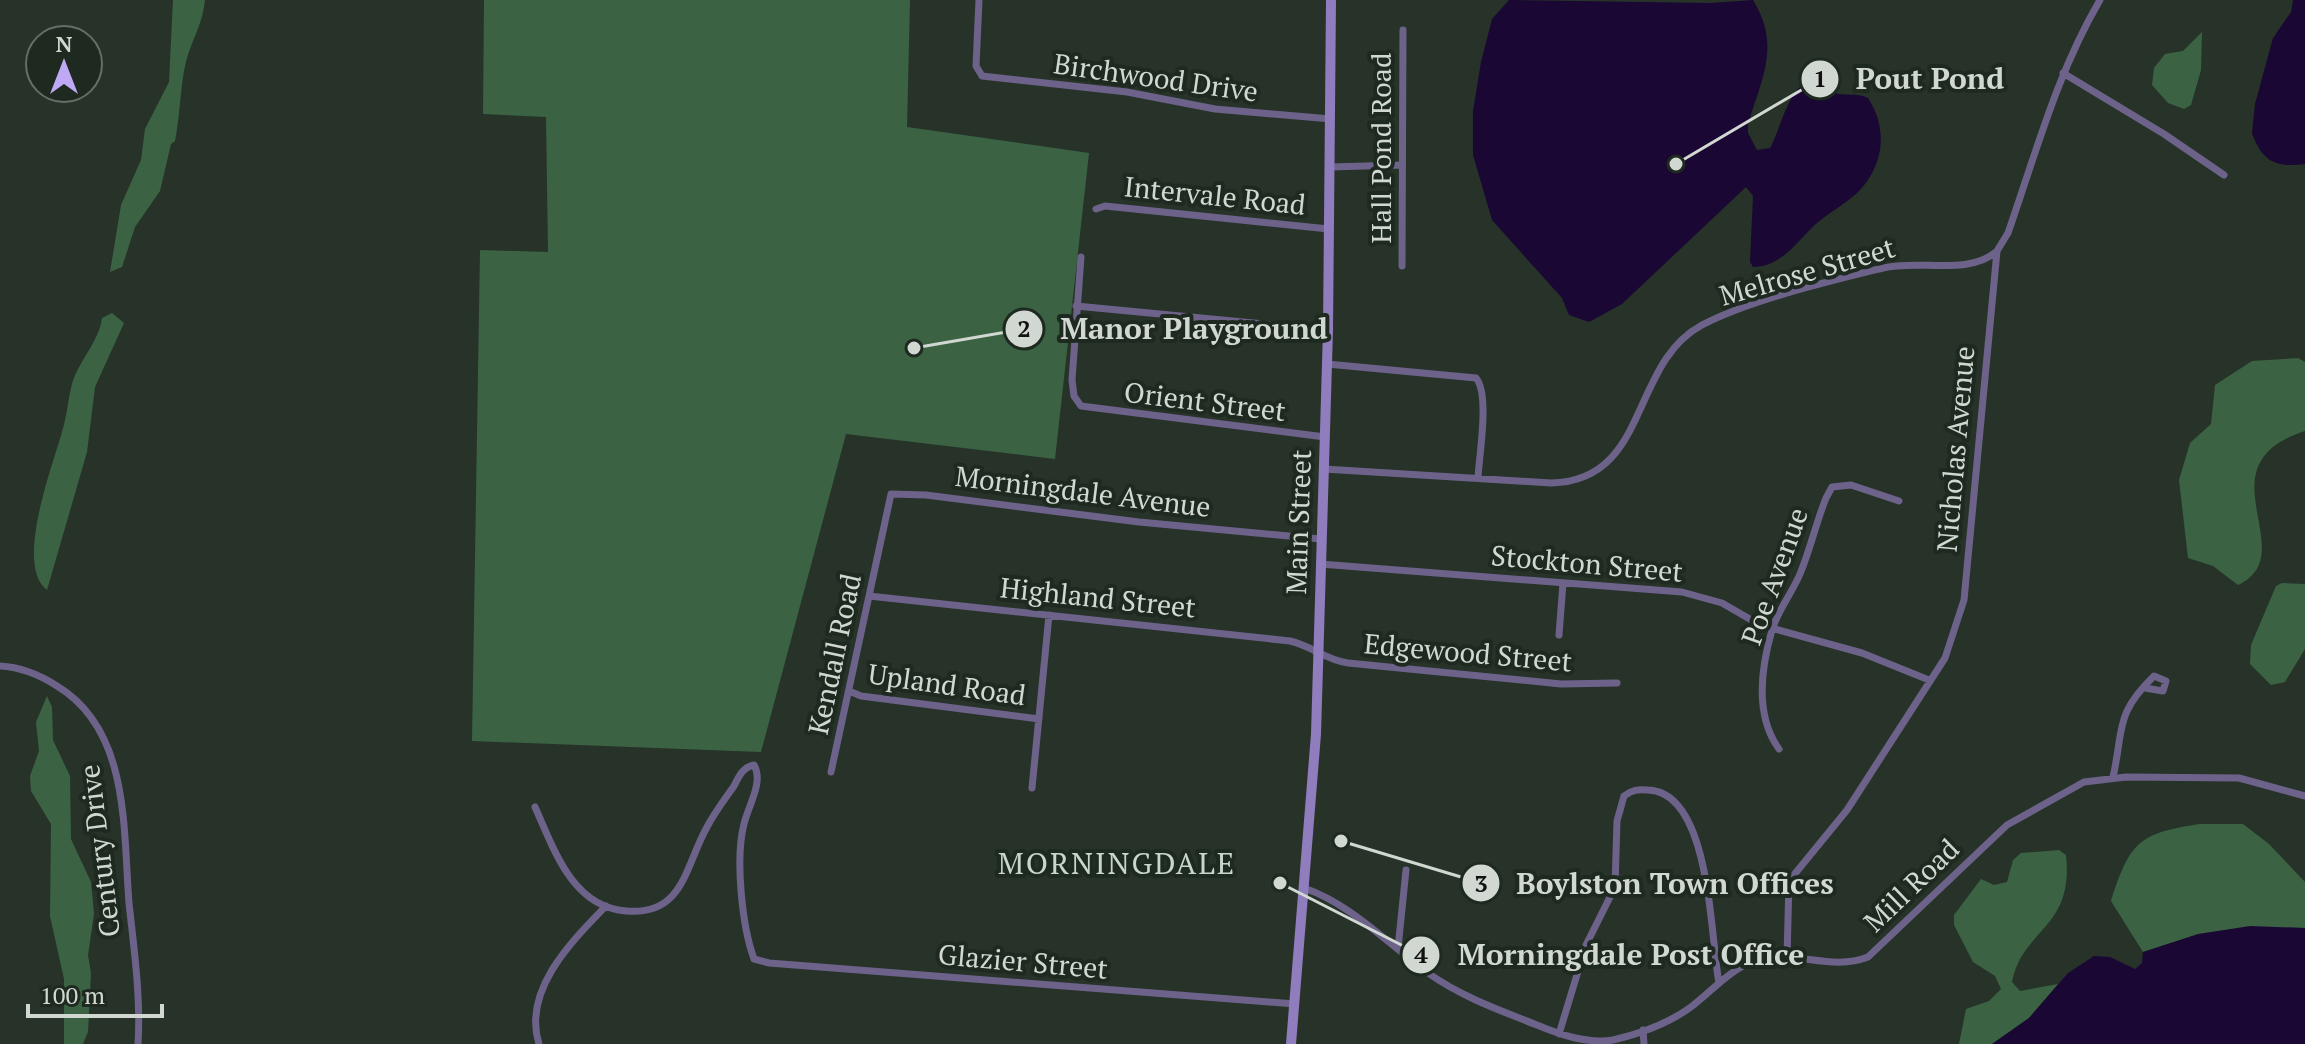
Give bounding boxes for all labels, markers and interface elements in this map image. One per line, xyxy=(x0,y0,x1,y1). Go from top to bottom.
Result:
north arrow xyxy=(24,24,104,104)
text: N xyxy=(56,29,73,58)
street label: Birchwood Drive xyxy=(1051,44,1261,110)
callout: Pout Pond xyxy=(1800,52,2020,106)
street label: Hall Pond Road xyxy=(1362,53,1399,243)
text: Pout Pond xyxy=(1856,58,2004,98)
text: 1 xyxy=(1813,62,1827,94)
street label: Intervale Road xyxy=(1122,167,1308,223)
street label: Melrose Street xyxy=(1715,228,1900,314)
callout: Manor Playground xyxy=(1004,302,1344,356)
text: Manor Playground xyxy=(1060,308,1328,348)
text: 2 xyxy=(1017,312,1031,344)
street label: Nicholas Avenue xyxy=(1928,345,1982,553)
street label: Orient Street xyxy=(1122,373,1289,429)
street label: Main Street xyxy=(1277,448,1319,595)
street label: Morningdale Avenue xyxy=(953,457,1213,525)
street label: Poe Avenue xyxy=(1732,502,1816,650)
street label: Stockton Street xyxy=(1490,536,1685,590)
street label: Highland Street xyxy=(998,568,1198,626)
street label: Kendall Road xyxy=(799,570,869,738)
street label: Edgewood Street xyxy=(1362,624,1574,680)
street label: Upland Road xyxy=(866,655,1028,713)
street label: Century Drive xyxy=(70,763,128,939)
street label: Mill Road xyxy=(1855,830,1967,940)
district label: MORNINGDALE xyxy=(998,843,1236,883)
callout: Boylston Town Offices xyxy=(1461,856,1850,910)
text: Boylston Town Offices xyxy=(1516,863,1834,903)
text: 3 xyxy=(1474,867,1488,899)
callout: Morningdale Post Office xyxy=(1401,928,1820,982)
text: Morningdale Post Office xyxy=(1458,934,1804,974)
street label: Glazier Street xyxy=(937,935,1110,987)
text: 4 xyxy=(1414,938,1428,970)
scale bar xyxy=(28,968,162,1018)
text: 100 m xyxy=(40,979,105,1011)

